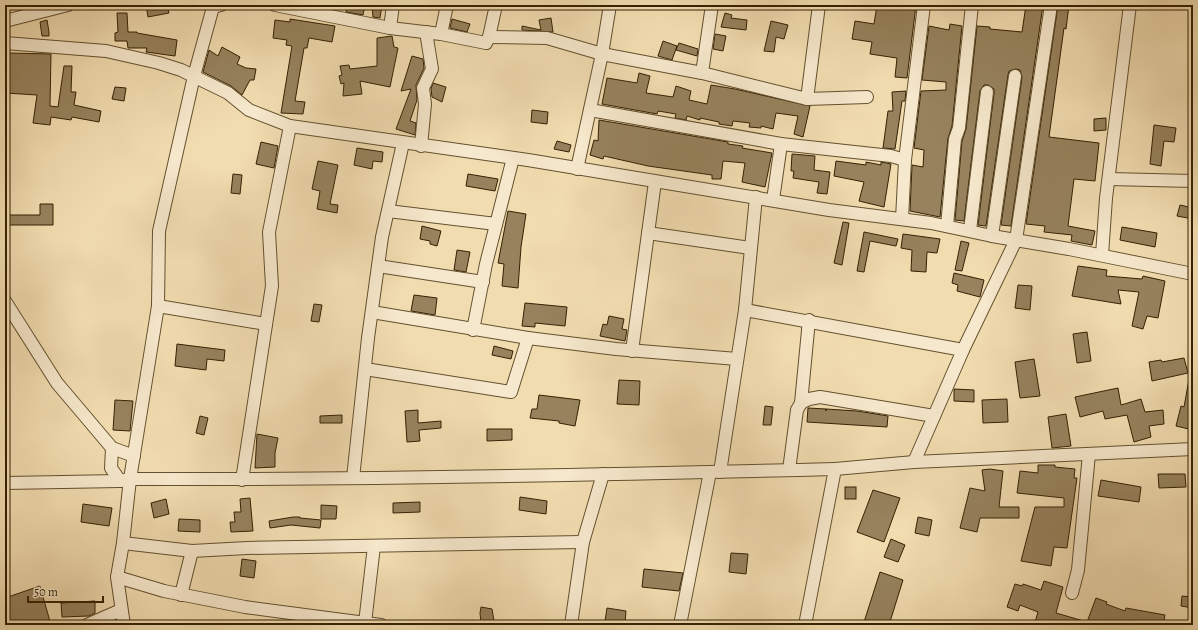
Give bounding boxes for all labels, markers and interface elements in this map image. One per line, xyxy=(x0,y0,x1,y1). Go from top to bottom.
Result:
scale bar xyxy=(28,578,103,604)
text: 50 m xyxy=(34,584,58,600)

